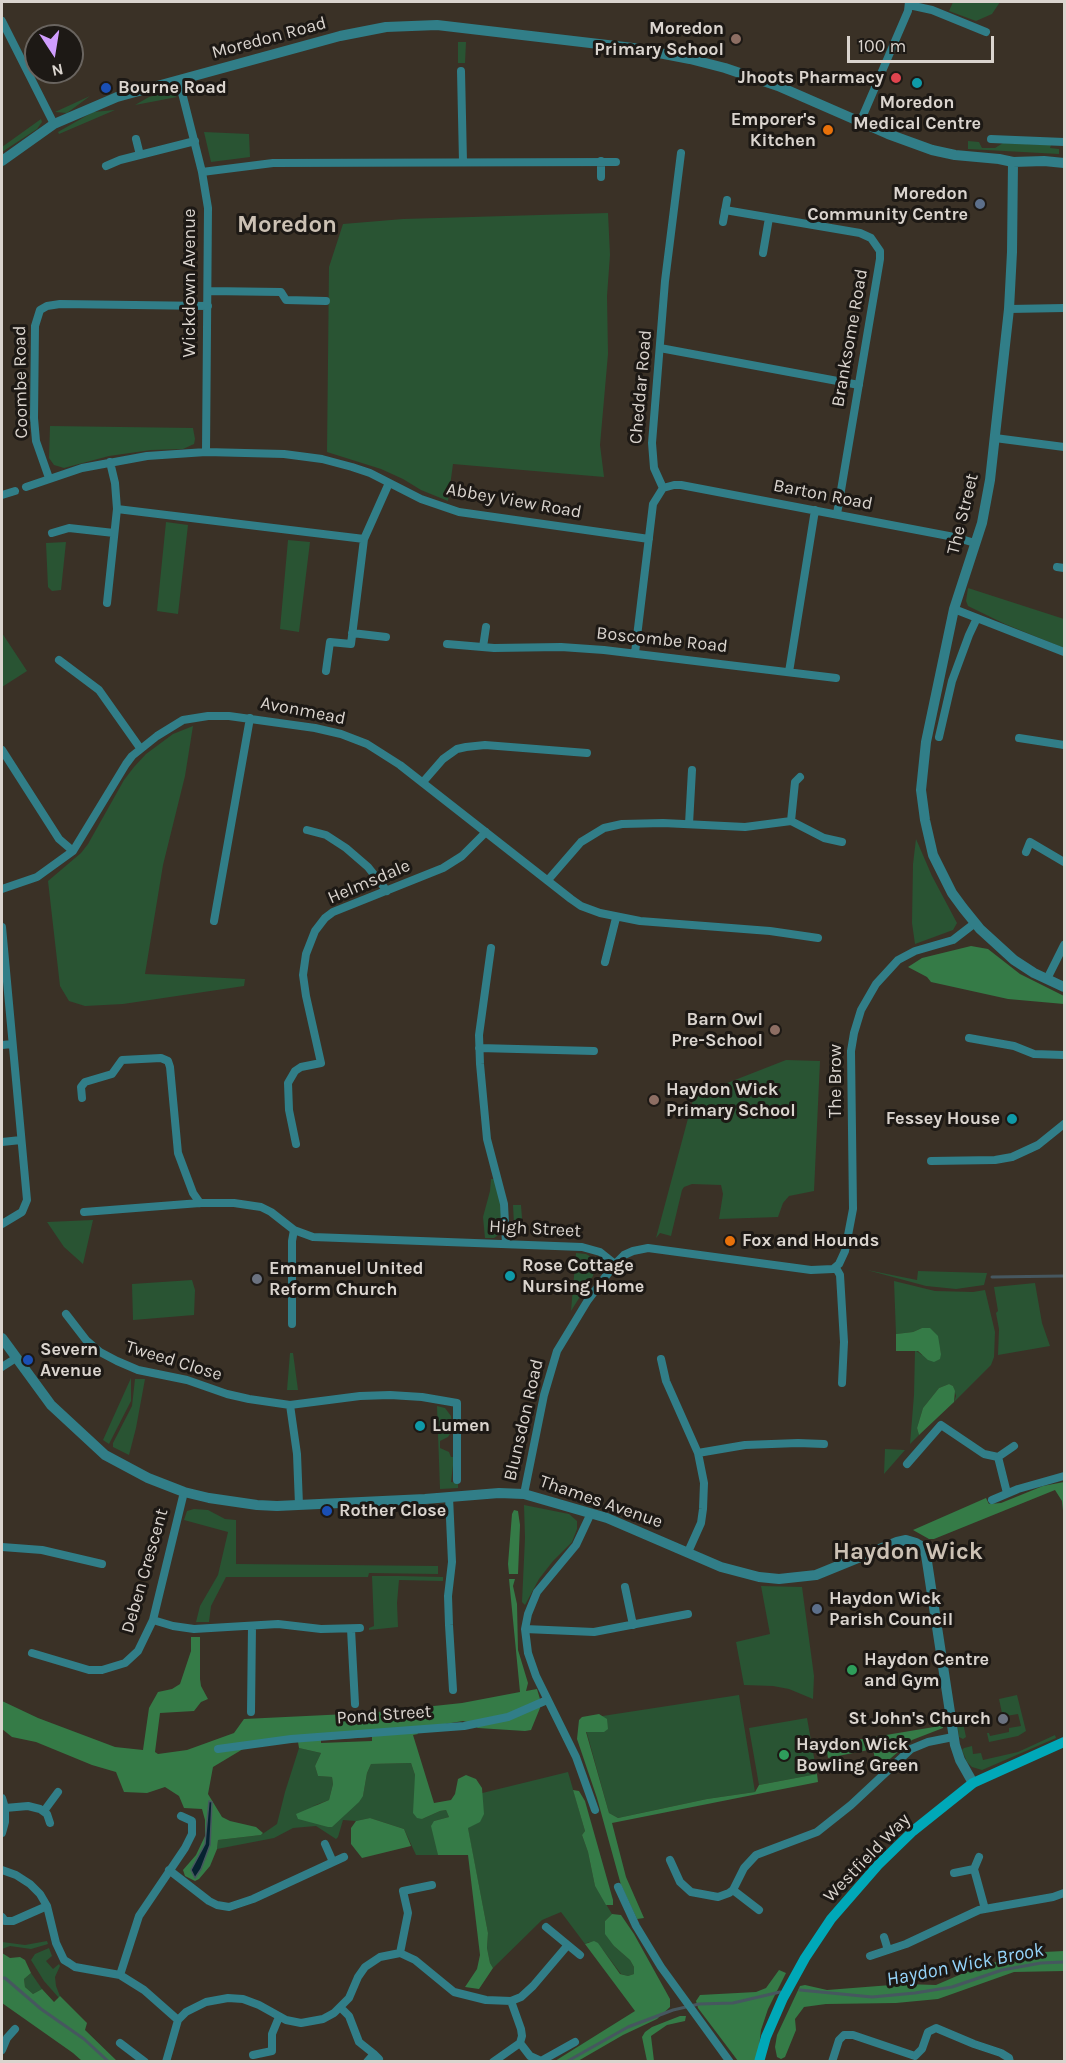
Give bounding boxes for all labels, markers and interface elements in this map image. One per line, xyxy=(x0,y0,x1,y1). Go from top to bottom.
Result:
street label: Moredon Road xyxy=(209,12,329,64)
place label: Moredon Primary School xyxy=(594,18,724,60)
north arrow xyxy=(24,24,84,84)
scale bar xyxy=(850,24,997,62)
marker: Moredon Primary School xyxy=(729,32,743,46)
text: 100 m xyxy=(858,35,906,57)
text: N xyxy=(50,60,65,81)
place label: Jhoots Pharmacy xyxy=(738,67,884,89)
marker: Jhoots Pharmacy xyxy=(889,71,903,85)
marker: Moredon Medical Centre xyxy=(910,76,924,90)
place label: Bourne Road xyxy=(118,77,227,99)
marker: Bourne Road xyxy=(99,81,113,95)
place label: Moredon Medical Centre xyxy=(853,92,981,134)
place label: Emporer's Kitchen xyxy=(731,109,816,152)
marker: Emporer's Kitchen xyxy=(821,123,835,137)
place label: Moredon Community Centre xyxy=(807,183,968,226)
marker: Moredon Community Centre xyxy=(973,197,987,211)
street label: Wickdown Avenue xyxy=(179,209,201,357)
district label: Moredon xyxy=(237,211,337,239)
street label: Branksome Road xyxy=(827,267,873,409)
street label: Coombe Road xyxy=(9,325,33,439)
street label: Cheddar Road xyxy=(625,329,657,445)
street label: The Street xyxy=(943,471,983,557)
street label: Barton Road xyxy=(771,475,875,515)
street label: Abbey View Road xyxy=(445,478,583,524)
street label: Boscombe Road xyxy=(595,622,729,658)
street label: Avonmead xyxy=(259,692,347,730)
street label: Helmsdale xyxy=(325,855,413,909)
place label: Barn Owl Pre-School xyxy=(671,1009,763,1052)
marker: Barn Owl Pre-School xyxy=(768,1023,782,1037)
street label: The Brow xyxy=(825,1044,847,1118)
place label: Haydon Wick Primary School xyxy=(666,1079,796,1122)
marker: Haydon Wick Primary School xyxy=(647,1093,661,1107)
place label: Fessey House xyxy=(886,1108,1000,1130)
marker: Fessey House xyxy=(1005,1112,1019,1126)
street label: High Street xyxy=(488,1216,582,1242)
place label: Fox and Hounds xyxy=(742,1230,879,1252)
marker: Fox and Hounds xyxy=(723,1234,737,1248)
place label: Rose Cottage Nursing Home xyxy=(522,1255,644,1298)
place label: Emmanuel United Reform Church xyxy=(269,1258,424,1300)
marker: Rose Cottage Nursing Home xyxy=(503,1269,517,1283)
marker: Emmanuel United Reform Church xyxy=(250,1272,264,1286)
street label: Tweed Close xyxy=(123,1336,225,1386)
place label: Severn Avenue xyxy=(40,1339,102,1382)
marker: Severn Avenue xyxy=(21,1353,35,1367)
street label: Blunsdon Road xyxy=(499,1357,549,1483)
place label: Lumen xyxy=(432,1415,490,1437)
marker: Lumen xyxy=(413,1419,427,1433)
street label: Thames Avenue xyxy=(537,1471,665,1533)
place label: Rother Close xyxy=(339,1500,446,1522)
marker: Rother Close xyxy=(320,1504,334,1518)
street label: Deben Crescent xyxy=(117,1506,173,1636)
district label: Haydon Wick xyxy=(833,1538,983,1566)
place label: Haydon Wick Parish Council xyxy=(829,1588,953,1630)
marker: Haydon Wick Parish Council xyxy=(810,1602,824,1616)
place label: Haydon Centre and Gym xyxy=(864,1649,989,1692)
marker: Haydon Centre and Gym xyxy=(845,1663,859,1677)
street label: Pond Street xyxy=(336,1701,432,1729)
place label: St John's Church xyxy=(848,1708,991,1730)
marker: St John's Church xyxy=(996,1712,1010,1726)
place label: Haydon Wick Bowling Green xyxy=(796,1734,919,1776)
marker: Haydon Wick Bowling Green xyxy=(777,1748,791,1762)
street label: Westfield Way xyxy=(819,1809,915,1907)
water label: Haydon Wick Brook xyxy=(884,1938,1046,1992)

